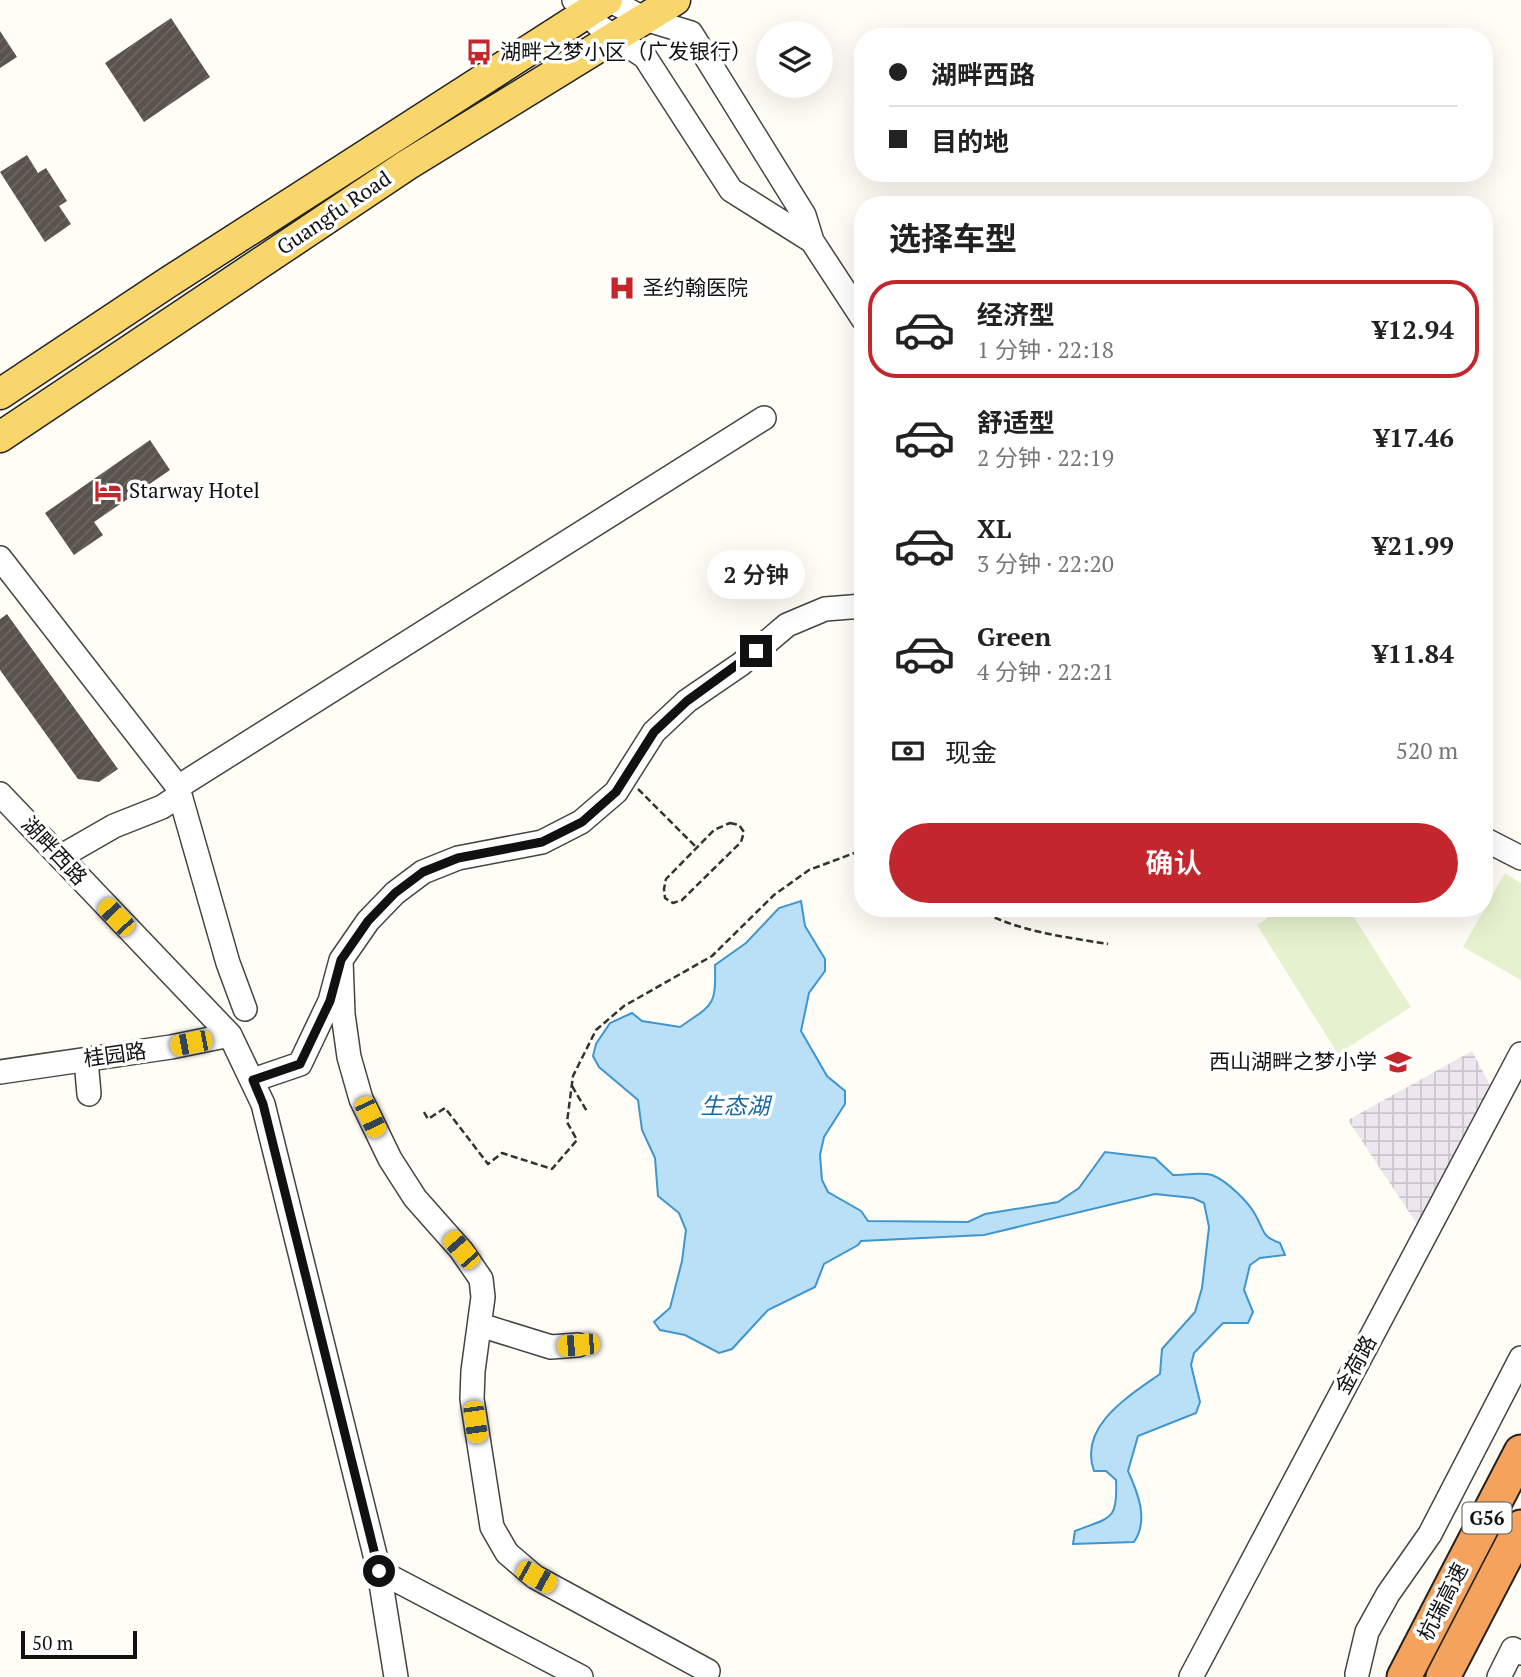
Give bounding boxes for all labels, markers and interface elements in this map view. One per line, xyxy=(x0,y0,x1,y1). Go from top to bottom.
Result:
map controls xyxy=(756,21,833,98)
button: layers xyxy=(756,21,833,98)
bus stop icon: 湖畔之梦小区（广发银行） xyxy=(464,37,494,67)
place label: 湖畔之梦小区（广发银行） xyxy=(500,37,752,65)
text: 湖畔西路 xyxy=(931,57,1035,91)
text: 目的地 xyxy=(931,124,1009,158)
street label: Guangfu Road xyxy=(271,164,396,261)
text: 选择车型 xyxy=(889,217,1017,259)
hospital icon: 圣约翰医院 xyxy=(607,273,637,303)
place label: 圣约翰医院 xyxy=(643,273,748,301)
text: 经济型 xyxy=(977,297,1055,331)
icon: car xyxy=(893,298,956,361)
text: ¥12.94 xyxy=(1373,312,1454,346)
text: 1 分钟 · 22:18 xyxy=(977,334,1114,365)
text: 舒适型 xyxy=(977,405,1055,439)
icon: car xyxy=(893,406,956,469)
text: ¥17.46 xyxy=(1374,420,1454,454)
text: 2 分钟 · 22:19 xyxy=(977,442,1114,473)
hotel icon: Starway Hotel xyxy=(93,476,123,506)
place label: Starway Hotel xyxy=(129,476,260,504)
text: XL xyxy=(977,511,1011,545)
icon: car xyxy=(893,514,956,577)
text: ¥21.99 xyxy=(1373,528,1454,562)
text: 3 分钟 · 22:20 xyxy=(977,548,1114,579)
callout: 2 分钟 xyxy=(707,550,805,598)
text: 2 分钟 xyxy=(723,559,789,590)
text: Green xyxy=(977,619,1051,653)
icon: car xyxy=(893,622,956,685)
route end xyxy=(740,635,772,667)
text: ¥11.84 xyxy=(1373,636,1454,670)
text: 4 分钟 · 22:21 xyxy=(977,656,1114,687)
icon: cash xyxy=(889,732,927,770)
text: 现金 xyxy=(945,735,997,769)
text: 520 m xyxy=(1396,735,1458,766)
street label: 湖畔西路 xyxy=(16,810,94,891)
button: 确认 xyxy=(889,823,1458,903)
car xyxy=(94,894,139,940)
car xyxy=(169,1029,214,1057)
street label: 桂园路 xyxy=(82,1036,148,1072)
place label: 西山湖畔之梦小学 xyxy=(1209,1047,1377,1075)
school or university icon: 西山湖畔之梦小学 xyxy=(1383,1047,1413,1077)
water label: 生态湖 xyxy=(701,1090,773,1121)
car xyxy=(352,1094,389,1140)
car xyxy=(440,1227,483,1273)
street label: 金荷路 xyxy=(1328,1330,1382,1399)
car xyxy=(557,1333,600,1357)
car xyxy=(462,1400,489,1444)
road number: G56 xyxy=(1462,1502,1512,1534)
route start xyxy=(363,1555,395,1587)
car xyxy=(513,1558,560,1596)
street label: 杭瑞高速 xyxy=(1411,1558,1474,1645)
scale bar xyxy=(21,1628,136,1660)
text: 50 m xyxy=(32,1630,73,1655)

